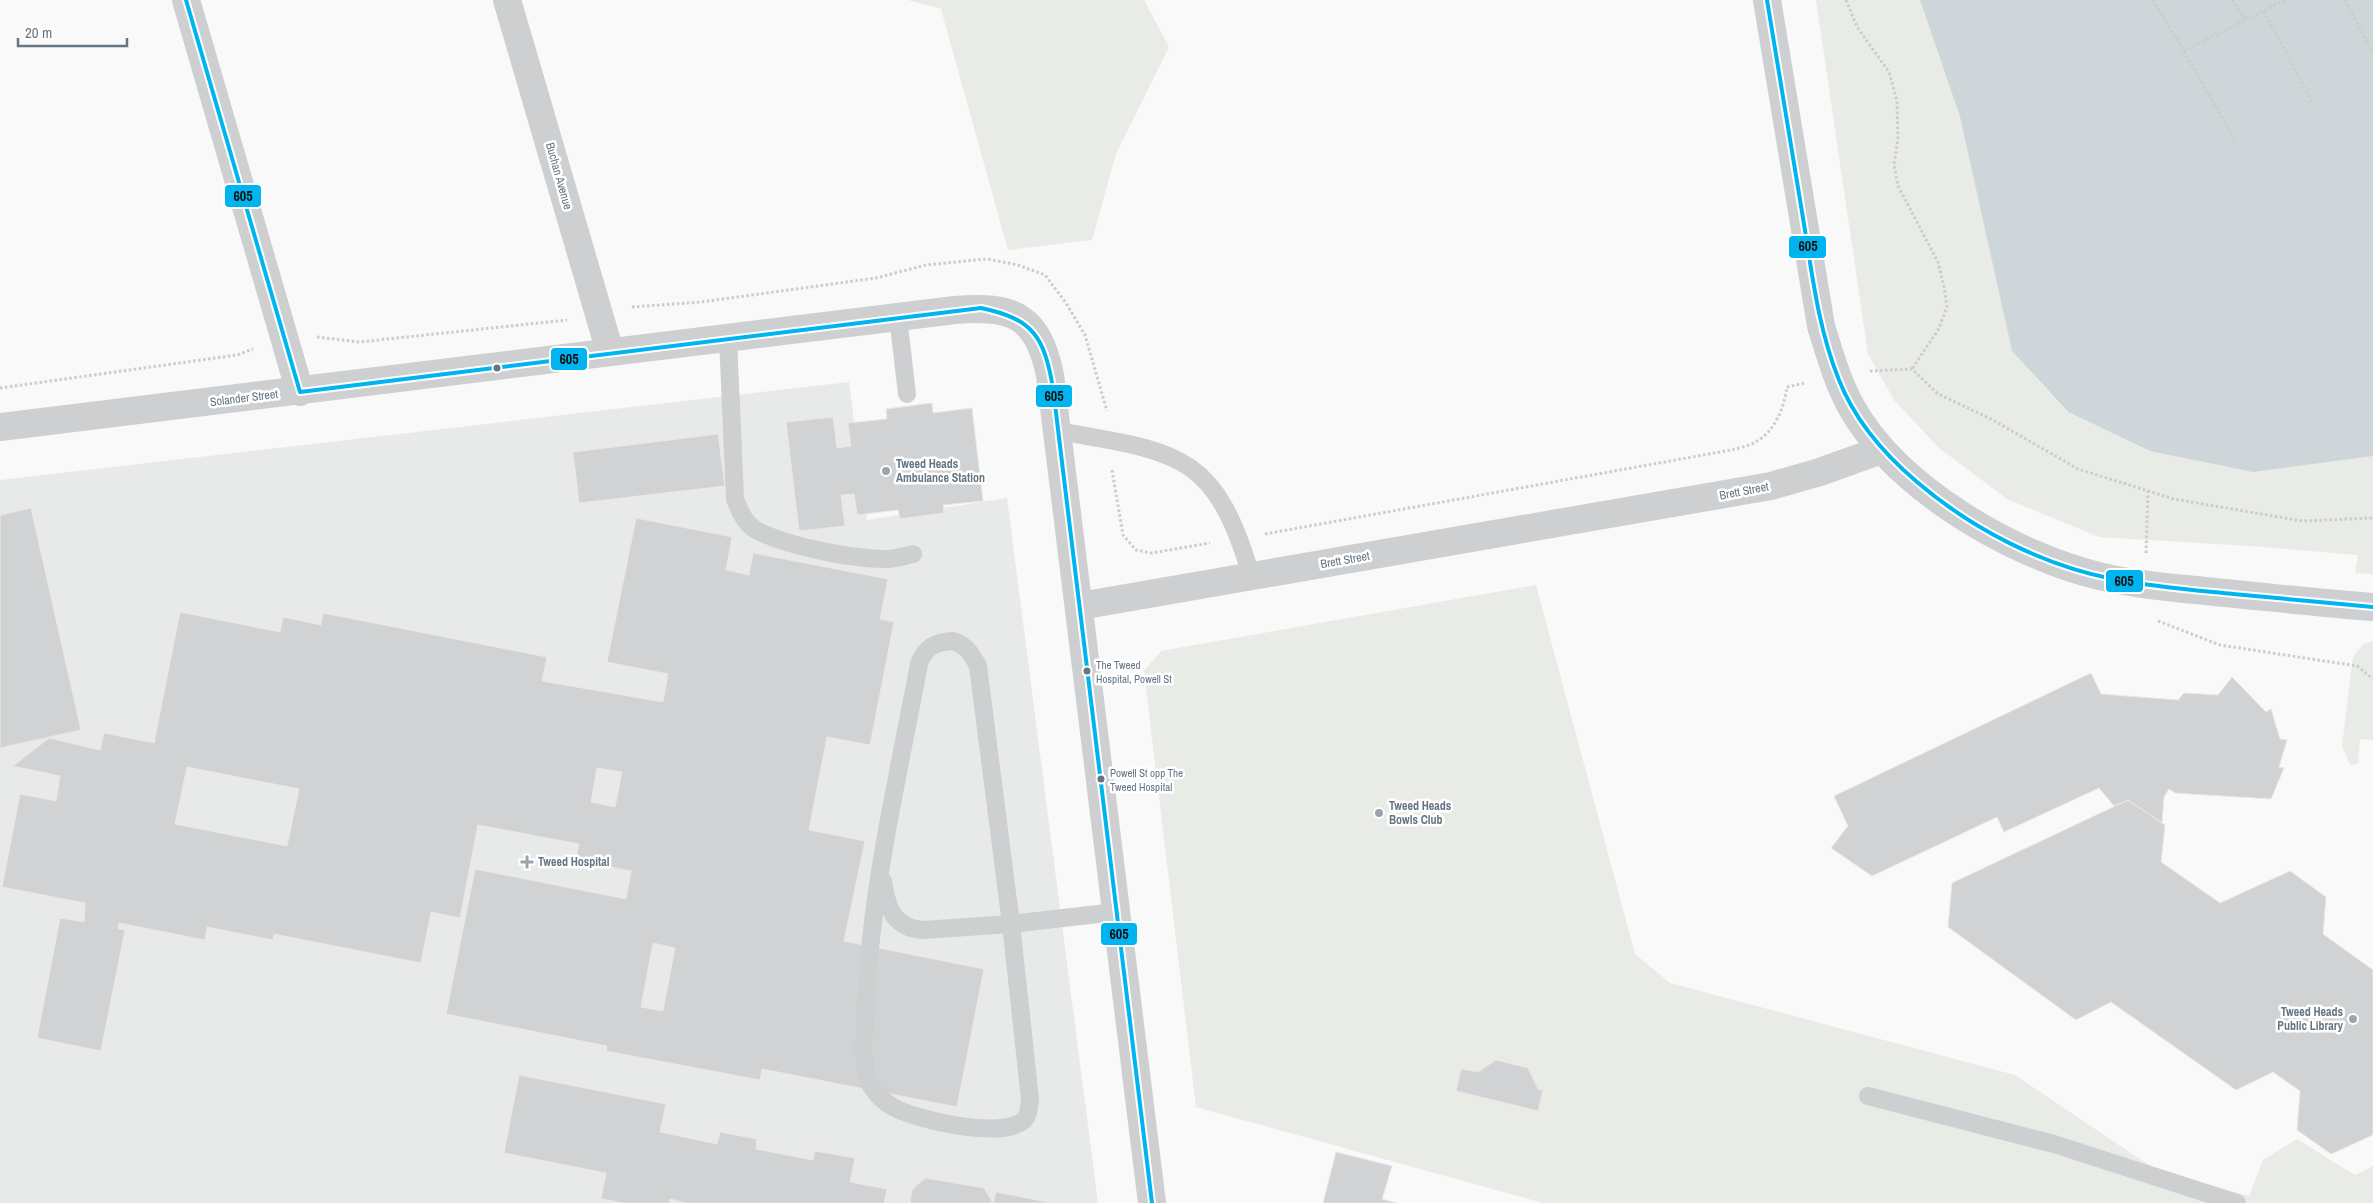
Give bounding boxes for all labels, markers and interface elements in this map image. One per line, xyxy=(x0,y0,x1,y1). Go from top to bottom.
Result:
scale bar xyxy=(18,15,126,47)
text: 20 m xyxy=(25,22,52,43)
street label: Buchan Avenue xyxy=(542,141,576,211)
line badge: 605 xyxy=(224,184,262,208)
text: 605 xyxy=(233,187,253,205)
line badge: 605 xyxy=(1788,235,1827,259)
text: 605 xyxy=(1798,237,1818,255)
line badge: 605 xyxy=(550,347,588,371)
text: 605 xyxy=(559,350,579,368)
unlabelled marker xyxy=(492,363,502,373)
line badge: 605 xyxy=(1035,384,1073,408)
street label: Solander Street xyxy=(209,386,279,410)
text: 605 xyxy=(1044,387,1064,405)
place label: Tweed Heads Ambulance Station xyxy=(896,456,985,486)
marker: Tweed Heads Ambulance Station xyxy=(880,465,892,477)
street label: Brett Street xyxy=(1718,478,1770,504)
street label: Brett Street xyxy=(1319,548,1371,572)
line badge: 605 xyxy=(2105,569,2144,593)
text: 605 xyxy=(2114,572,2134,590)
place label: The Tweed Hospital, Powell St xyxy=(1096,658,1172,686)
marker: The Tweed Hospital, Powell St xyxy=(1082,666,1092,676)
place label: Powell St opp The Tweed Hospital xyxy=(1110,766,1183,794)
marker: Powell St opp The Tweed Hospital xyxy=(1096,774,1106,784)
place label: Tweed Heads Bowls Club xyxy=(1389,798,1452,828)
marker: Tweed Heads Bowls Club xyxy=(1373,807,1385,819)
place label: Tweed Hospital xyxy=(538,854,610,870)
marker: Tweed Hospital xyxy=(520,855,534,869)
line badge: 605 xyxy=(1100,922,1138,946)
text: 605 xyxy=(1109,925,1129,943)
place label: Tweed Heads Public Library xyxy=(2277,1004,2344,1034)
marker: Tweed Heads Public Library xyxy=(2347,1013,2359,1025)

